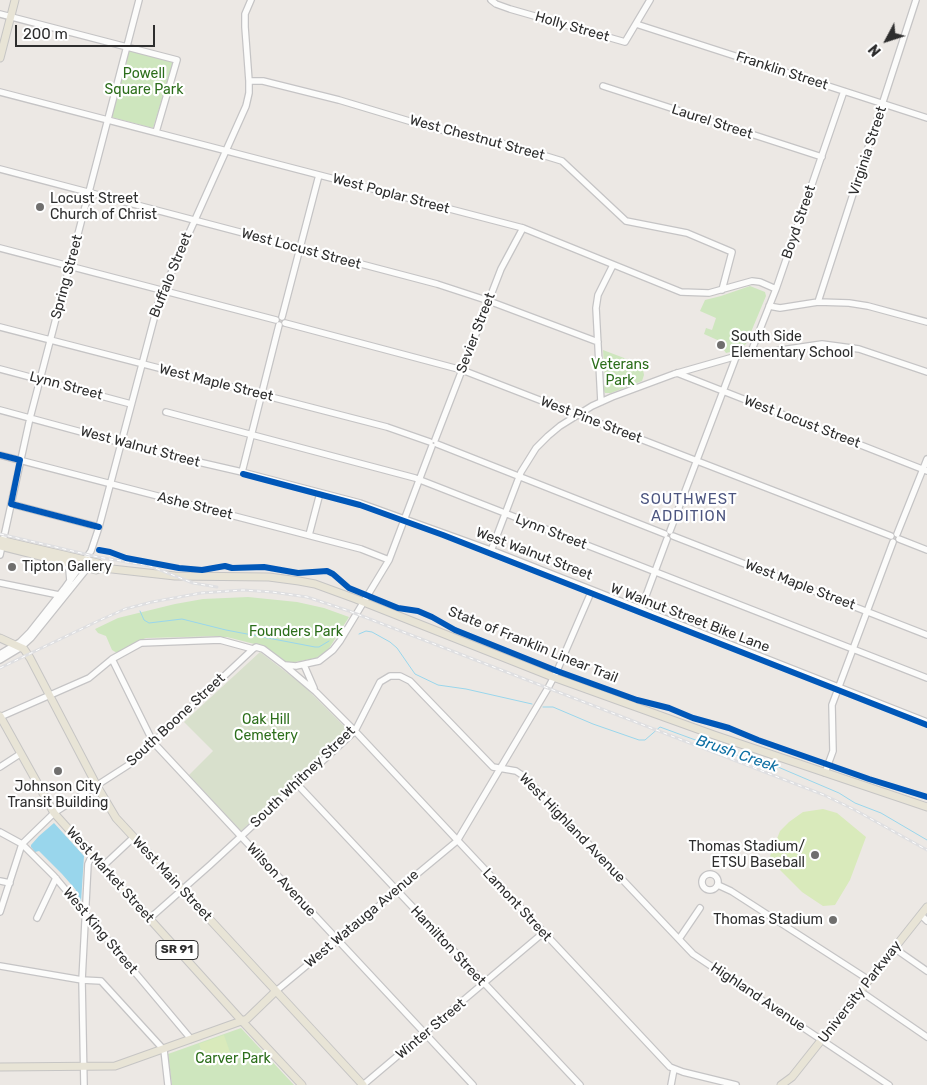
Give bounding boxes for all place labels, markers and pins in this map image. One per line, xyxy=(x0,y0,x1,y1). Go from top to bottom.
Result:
place label: Locust Street Church of Christ xyxy=(50,191,157,223)
marker: Locust Street Church of Christ xyxy=(34,201,46,213)
place label: South Side Elementary School xyxy=(731,329,854,362)
marker: South Side Elementary School xyxy=(715,339,727,351)
place label: Tipton Gallery xyxy=(22,559,112,575)
marker: Tipton Gallery xyxy=(6,561,18,573)
marker: Johnson City Transit Building xyxy=(52,765,64,777)
place label: Johnson City Transit Building xyxy=(8,779,108,812)
place label: Thomas Stadium/ ETSU Baseball xyxy=(689,839,805,872)
marker: Thomas Stadium/ ETSU Baseball xyxy=(809,849,821,861)
place label: Thomas Stadium xyxy=(713,912,823,928)
marker: Thomas Stadium xyxy=(827,914,839,926)

